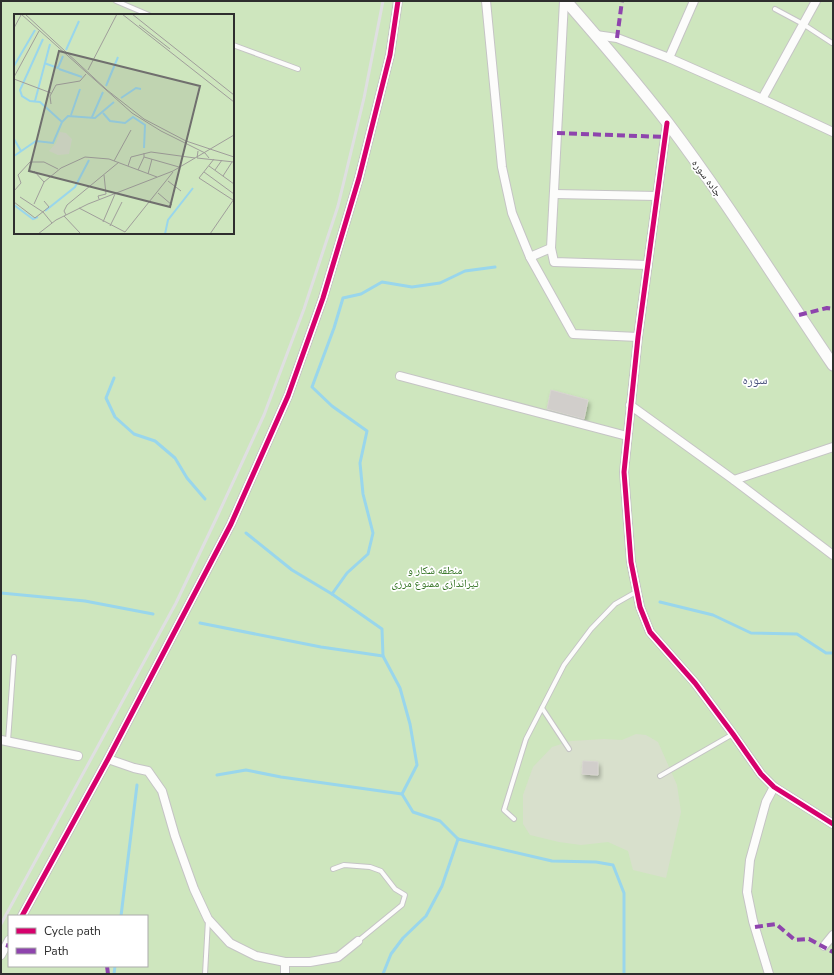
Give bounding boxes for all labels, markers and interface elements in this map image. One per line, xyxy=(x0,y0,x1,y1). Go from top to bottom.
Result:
inset map xyxy=(14,14,234,234)
street label: جاده سوره xyxy=(688,156,726,200)
district label: سوره xyxy=(743,371,767,389)
park label: منطقه شکار و تیراندازی ممنوع مرزی xyxy=(391,563,479,591)
legend xyxy=(8,915,148,967)
text: Cycle path xyxy=(44,923,101,939)
text: Path xyxy=(44,943,69,959)

